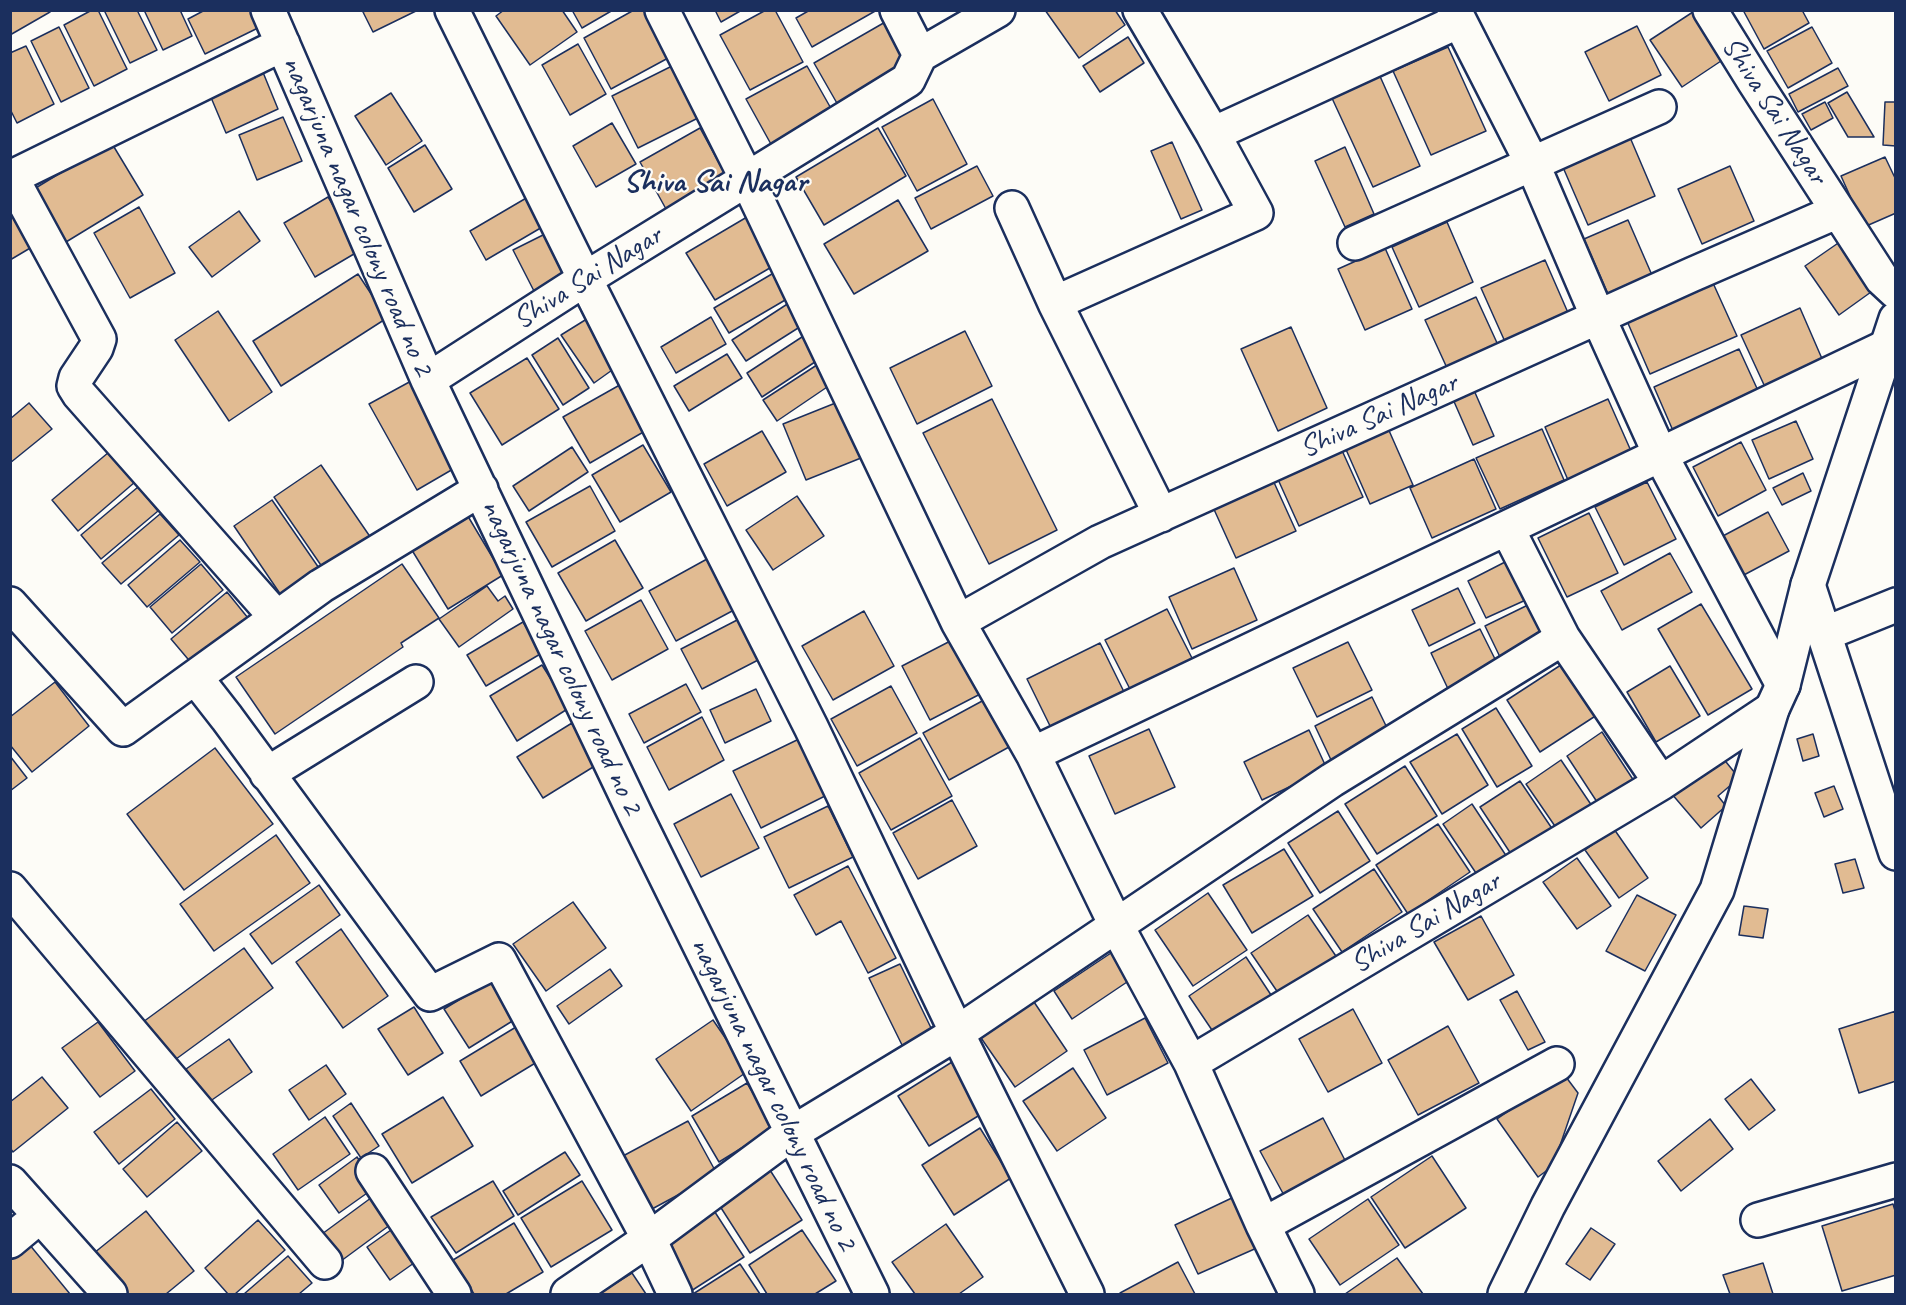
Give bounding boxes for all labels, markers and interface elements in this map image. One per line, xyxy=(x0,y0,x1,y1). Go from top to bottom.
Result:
street label: Shiva Sai Nagar xyxy=(1713,30,1835,192)
street label: nagarjuna nagar colony road no 2 xyxy=(273,51,441,381)
district label: Shiva Sai Nagar xyxy=(623,164,807,202)
street label: Shiva Sai Nagar xyxy=(507,218,669,338)
street label: Shiva Sai Nagar xyxy=(1295,365,1463,467)
street label: nagarjuna nagar colony road no 2 xyxy=(472,494,650,820)
street label: Shiva Sai Nagar xyxy=(1344,864,1508,982)
street label: nagarjuna nagar colony road no 2 xyxy=(681,932,865,1256)

